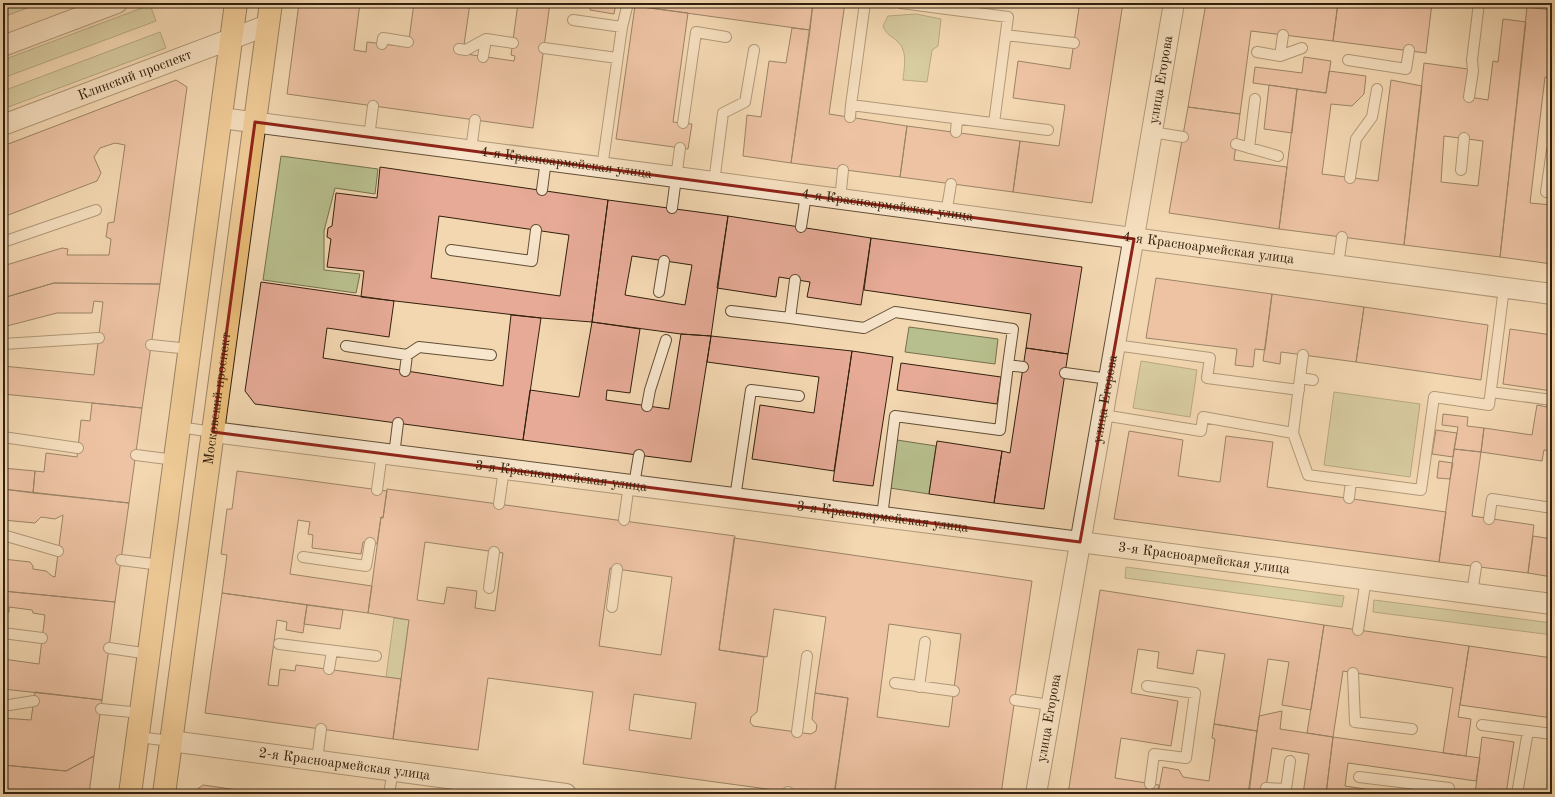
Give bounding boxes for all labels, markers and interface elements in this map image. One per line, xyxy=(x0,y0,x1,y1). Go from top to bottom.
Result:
street label: улица Егорова xyxy=(1147,34,1175,125)
street label: Клинский проспект xyxy=(76,47,194,103)
street label: 4-я Красноармейская улица xyxy=(479,145,653,181)
street label: 4-я Красноармейская улица xyxy=(801,187,974,224)
street label: 4-я Красноармейская улица xyxy=(1122,230,1295,267)
street label: Московский проспект xyxy=(202,331,233,466)
street label: улица Егорова xyxy=(1091,354,1120,444)
street label: 3-я Красноармейская улица xyxy=(474,458,648,494)
street label: 3-я Красноармейская улица xyxy=(796,499,969,535)
street label: 3-я Красноармейская улица xyxy=(1117,540,1291,577)
street label: улица Егорова xyxy=(1035,673,1064,763)
street label: 2-я Красноармейская улица xyxy=(258,746,431,783)

